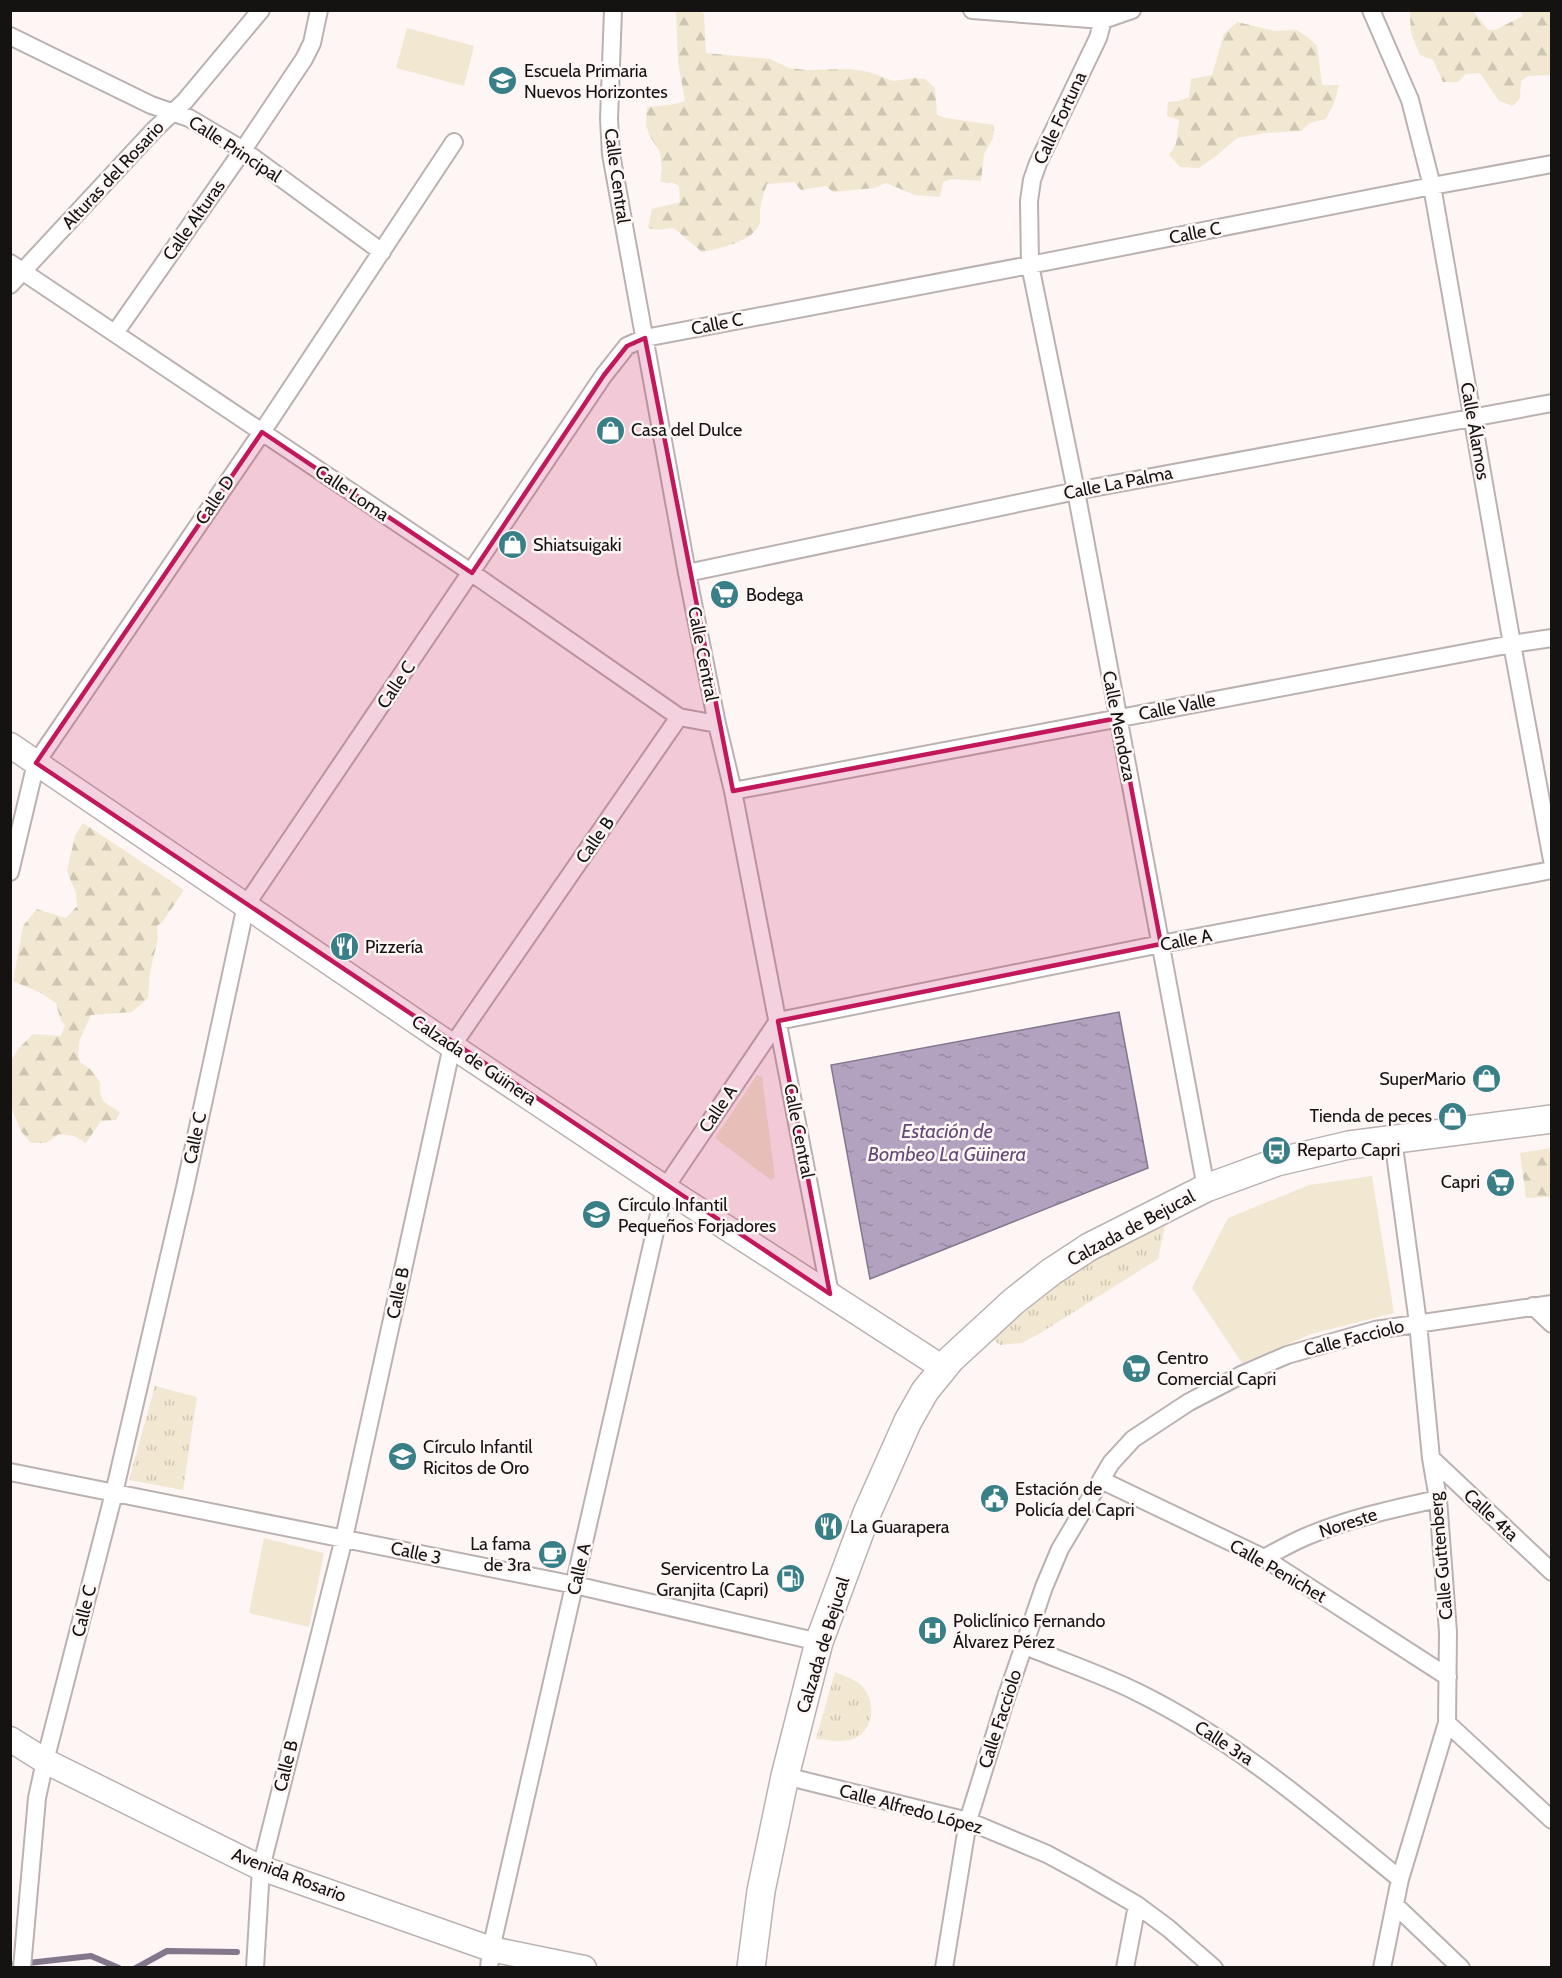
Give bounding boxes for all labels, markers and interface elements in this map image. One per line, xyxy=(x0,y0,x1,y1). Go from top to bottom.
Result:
place label: Escuela Primaria Nuevos Horizontes xyxy=(524,60,668,103)
school or university icon: Escuela Primaria Nuevos Horizontes xyxy=(487,65,519,97)
street label: Calle Fortuna xyxy=(1029,68,1091,168)
street label: Calle Principal xyxy=(185,111,286,188)
street label: Alturas del Rosario xyxy=(57,116,169,234)
street label: Calle Central xyxy=(599,127,635,226)
street label: Calle Alturas xyxy=(158,175,230,265)
street label: Calle C xyxy=(1167,217,1223,249)
street label: Calle C xyxy=(689,308,745,340)
street label: Calle Álamos xyxy=(1456,381,1494,481)
shop icon: Casa del Dulce xyxy=(594,414,626,446)
place label: Casa del Dulce xyxy=(631,419,742,441)
street label: Calle Loma xyxy=(311,460,393,526)
street label: Calle La Palma xyxy=(1062,462,1175,504)
street label: Calle D xyxy=(191,471,239,529)
shop icon: Shiatsuigaki xyxy=(496,529,528,561)
place label: Shiatsuigaki xyxy=(533,534,622,556)
supermarket icon: Bodega xyxy=(709,579,741,611)
place label: Bodega xyxy=(746,584,804,606)
street label: Calle Central xyxy=(683,605,723,704)
street label: Calle C xyxy=(372,657,420,713)
street label: Calle Mendoza xyxy=(1098,669,1141,783)
street label: Calle Valle xyxy=(1137,689,1217,725)
street label: Calle B xyxy=(571,812,619,868)
street label: Calle A xyxy=(1158,924,1214,956)
restaurant icon: Pizzería xyxy=(328,931,360,963)
place label: Pizzería xyxy=(365,936,423,958)
street label: Calzada de Güinera xyxy=(407,1010,541,1110)
shop icon: SuperMario xyxy=(1471,1063,1503,1095)
place label: SuperMario xyxy=(1379,1068,1466,1090)
street label: Calle A xyxy=(694,1081,742,1137)
street label: Calle Central xyxy=(779,1082,819,1181)
shop icon: Tienda de peces xyxy=(1437,1100,1469,1132)
place label: Tienda de peces xyxy=(1310,1105,1432,1127)
street label: Calle C xyxy=(179,1110,211,1166)
water label: Estación de Bombeo La Güinera xyxy=(868,1119,1026,1166)
bus stop icon: Reparto Capri xyxy=(1260,1134,1292,1166)
place label: Reparto Capri xyxy=(1297,1139,1400,1161)
supermarket icon: Capri xyxy=(1485,1166,1517,1198)
place label: Capri xyxy=(1441,1171,1480,1193)
street label: Calzada de Bejucal xyxy=(1063,1185,1199,1271)
place label: Círculo Infantil Pequeños Forjadores xyxy=(618,1194,776,1237)
school or university icon: Círculo Infantil Pequeños Forjadores xyxy=(581,1199,613,1231)
street label: Calle B xyxy=(382,1265,414,1321)
street label: Calle Facciolo xyxy=(1302,1315,1406,1361)
place label: Centro Comercial Capri xyxy=(1157,1347,1276,1390)
supermarket icon: Centro Comercial Capri xyxy=(1120,1352,1152,1384)
place label: Círculo Infantil Ricitos de Oro xyxy=(423,1436,533,1479)
school or university icon: Círculo Infantil Ricitos de Oro xyxy=(386,1441,418,1473)
place label: Estación de Policía del Capri xyxy=(1015,1478,1134,1521)
public building icon: Estación de Policía del Capri xyxy=(978,1483,1010,1515)
street label: Calle 4ta xyxy=(1459,1484,1523,1546)
street label: Calle Guttenberg xyxy=(1424,1490,1458,1621)
street label: Noreste xyxy=(1316,1503,1380,1543)
restaurant icon: La Guarapera xyxy=(813,1511,845,1543)
place label: La Guarapera xyxy=(850,1516,950,1538)
place label: La fama de 3ra xyxy=(470,1533,531,1576)
street label: Calle Penichet xyxy=(1226,1535,1330,1607)
street label: Calle 3 xyxy=(389,1537,443,1569)
cafe icon: La fama de 3ra xyxy=(536,1538,568,1570)
street label: Calle A xyxy=(562,1541,596,1597)
place label: Servicentro La Granjita (Capri) xyxy=(656,1558,769,1601)
fuel station icon: Servicentro La Granjita (Capri) xyxy=(774,1563,806,1595)
street label: Calzada de Bejucal xyxy=(792,1574,854,1716)
street label: Calle C xyxy=(67,1583,101,1639)
place label: Policlínico Fernando Álvarez Pérez xyxy=(953,1610,1105,1653)
hospital icon: Policlínico Fernando Álvarez Pérez xyxy=(916,1615,948,1647)
street label: Calle Facciolo xyxy=(974,1667,1026,1771)
street label: Calle 3ra xyxy=(1191,1716,1258,1770)
street label: Calle B xyxy=(269,1738,303,1794)
street label: Calle Alfredo López xyxy=(837,1779,986,1839)
street label: Avenida Rosario xyxy=(229,1843,349,1907)

